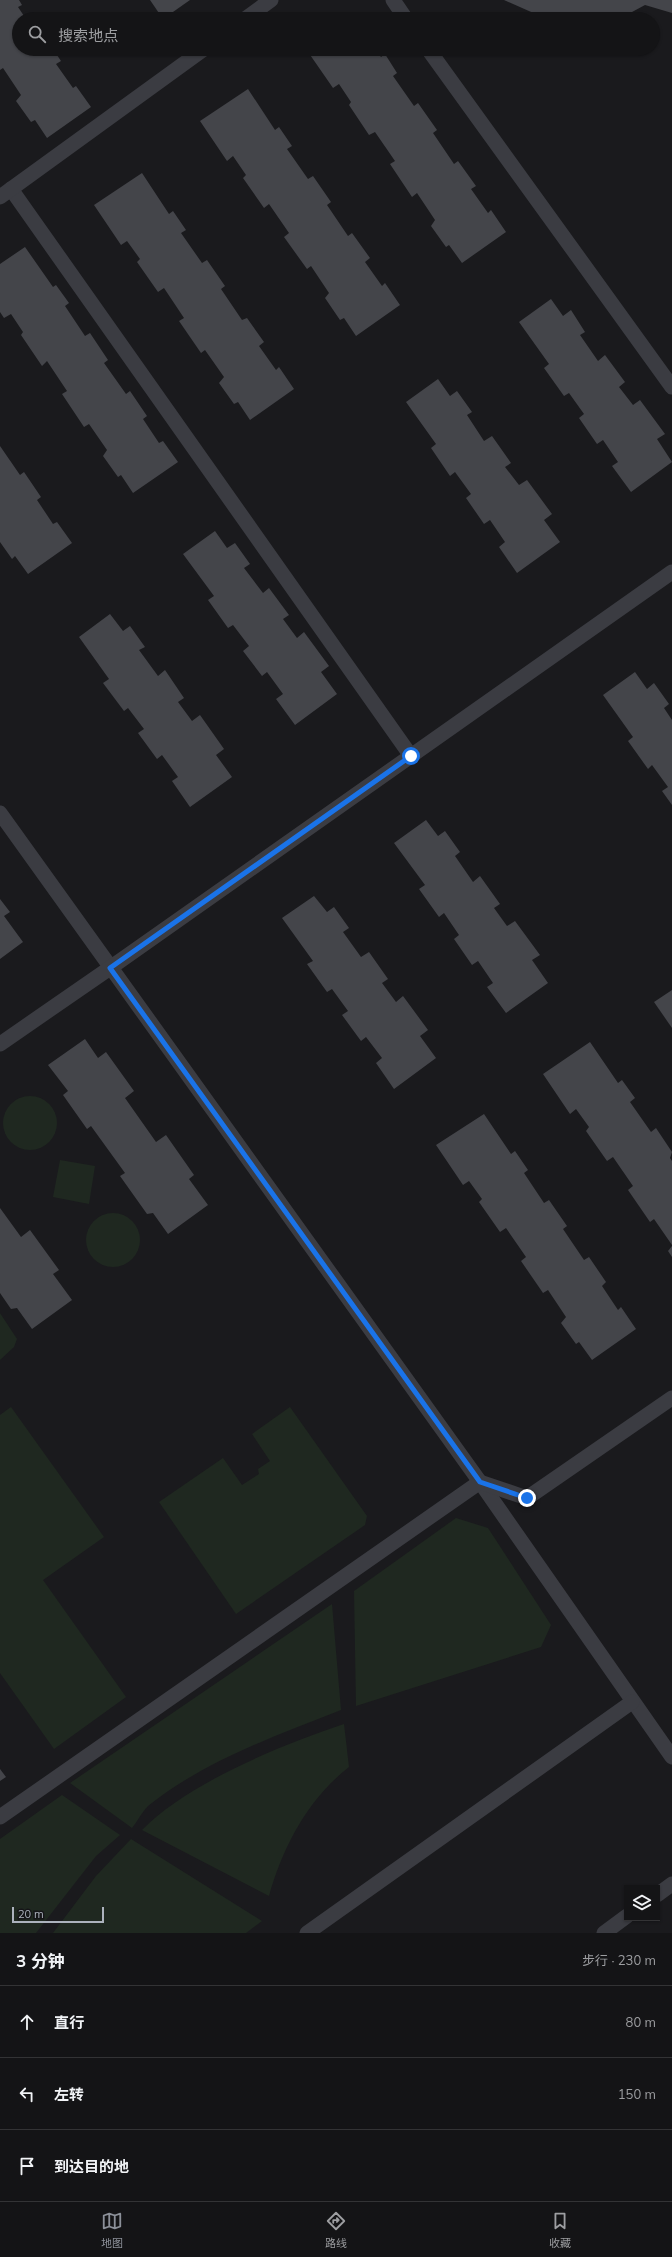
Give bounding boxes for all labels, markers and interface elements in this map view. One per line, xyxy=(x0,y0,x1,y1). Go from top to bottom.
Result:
search box xyxy=(12,12,660,56)
icon: search xyxy=(26,23,48,45)
text: 搜索地点 xyxy=(58,26,118,45)
route start xyxy=(402,747,420,765)
route end xyxy=(518,1489,536,1507)
map controls xyxy=(624,1885,660,1921)
button: layers xyxy=(624,1885,660,1921)
scale bar xyxy=(12,1905,104,1924)
text: 20 m xyxy=(18,1907,44,1921)
text: 3 分钟 xyxy=(16,1950,65,1971)
text: 步行 · 230 m xyxy=(582,1952,656,1968)
icon: ahead xyxy=(16,2011,38,2033)
text: 直行 xyxy=(54,2013,84,2032)
text: 80 m xyxy=(626,2014,656,2030)
icon: left xyxy=(16,2083,38,2105)
text: 左转 xyxy=(54,2085,84,2104)
text: 150 m xyxy=(618,2086,656,2102)
icon: arrive xyxy=(16,2155,38,2177)
text: 到达目的地 xyxy=(54,2157,129,2176)
tab: 地图 xyxy=(101,2210,123,2250)
tab: 路线 xyxy=(325,2210,347,2250)
tab: 收藏 xyxy=(549,2210,571,2250)

